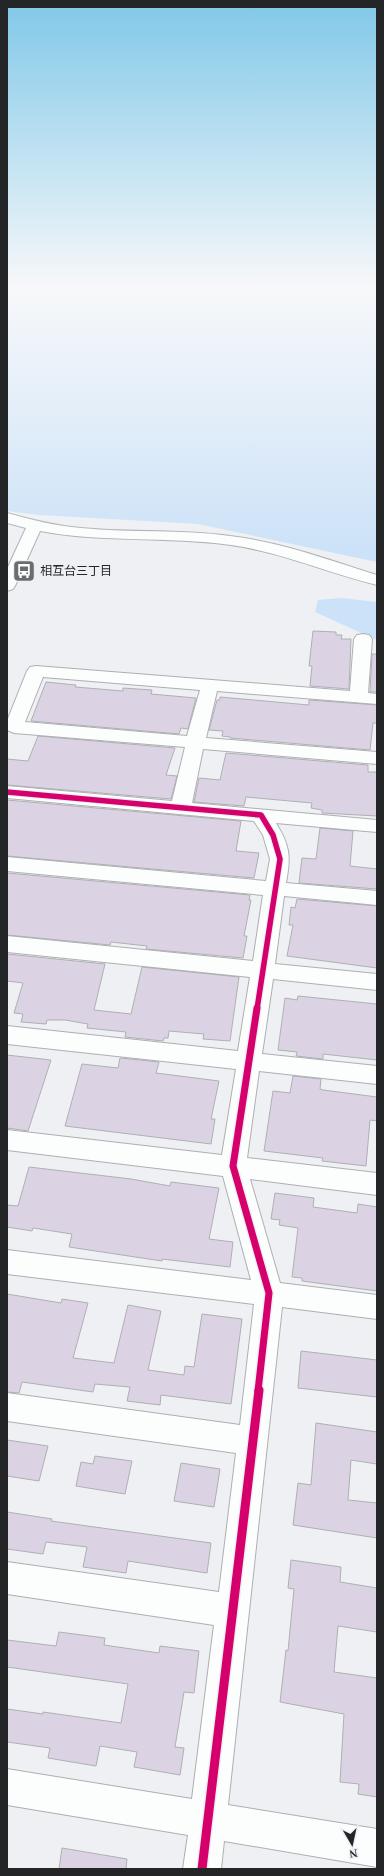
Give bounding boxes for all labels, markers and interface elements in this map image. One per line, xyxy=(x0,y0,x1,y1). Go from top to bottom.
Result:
bus stop icon: 相互台三丁目 xyxy=(11,558,37,584)
place label: 相互台三丁目 xyxy=(40,564,112,578)
north arrow xyxy=(332,1824,372,1864)
text: N xyxy=(349,1847,358,1860)

